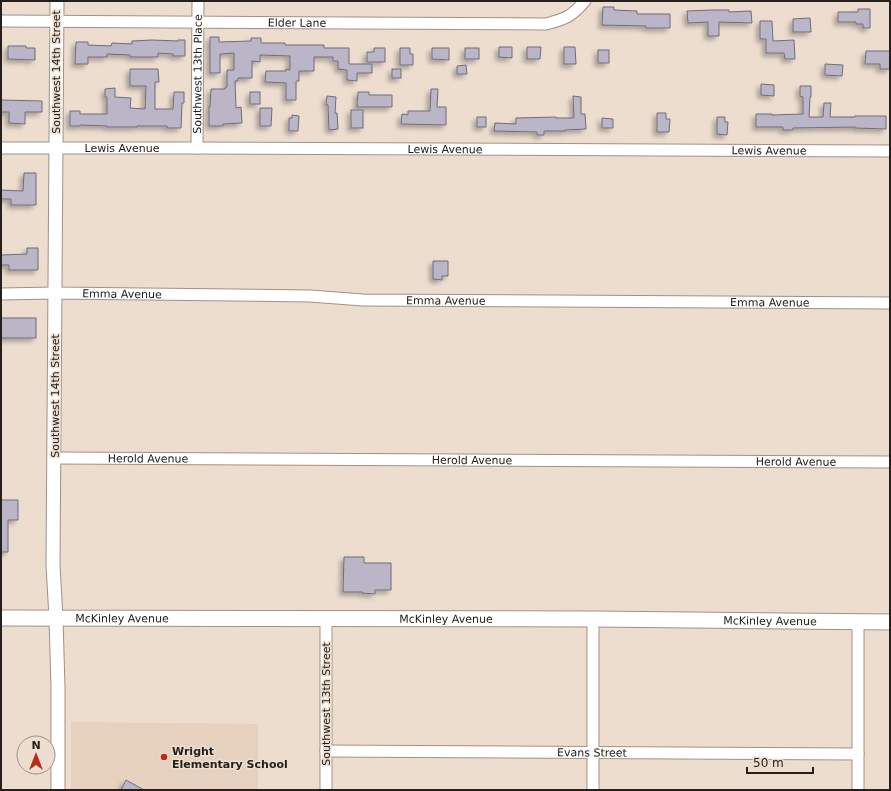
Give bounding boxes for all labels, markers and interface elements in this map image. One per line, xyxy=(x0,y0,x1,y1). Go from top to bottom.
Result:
street label: Southwest 14th Street xyxy=(50,10,63,134)
street label: Southwest 13th Place xyxy=(191,14,205,134)
street label: Elder Lane xyxy=(268,16,326,30)
street label: Lewis Avenue xyxy=(85,142,160,155)
street label: Lewis Avenue xyxy=(407,143,483,156)
street label: Lewis Avenue xyxy=(731,144,807,158)
street label: Emma Avenue xyxy=(82,287,162,301)
street label: Emma Avenue xyxy=(406,294,486,308)
street label: Emma Avenue xyxy=(730,296,810,310)
street label: Southwest 14th Street xyxy=(49,334,62,458)
street label: Herold Avenue xyxy=(108,452,189,466)
street label: Herold Avenue xyxy=(432,454,513,467)
street label: Herold Avenue xyxy=(756,455,837,469)
street label: McKinley Avenue xyxy=(75,612,169,625)
street label: McKinley Avenue xyxy=(399,613,493,626)
street label: McKinley Avenue xyxy=(723,614,817,628)
street label: Southwest 13th Street xyxy=(320,642,333,766)
north arrow xyxy=(16,735,56,775)
text: N xyxy=(31,739,41,752)
place label: Wright Elementary School xyxy=(172,745,288,771)
street label: Evans Street xyxy=(557,746,628,760)
scale bar xyxy=(747,749,813,775)
marker: Wright Elementary School xyxy=(159,752,169,762)
text: 50 m xyxy=(753,756,784,770)

